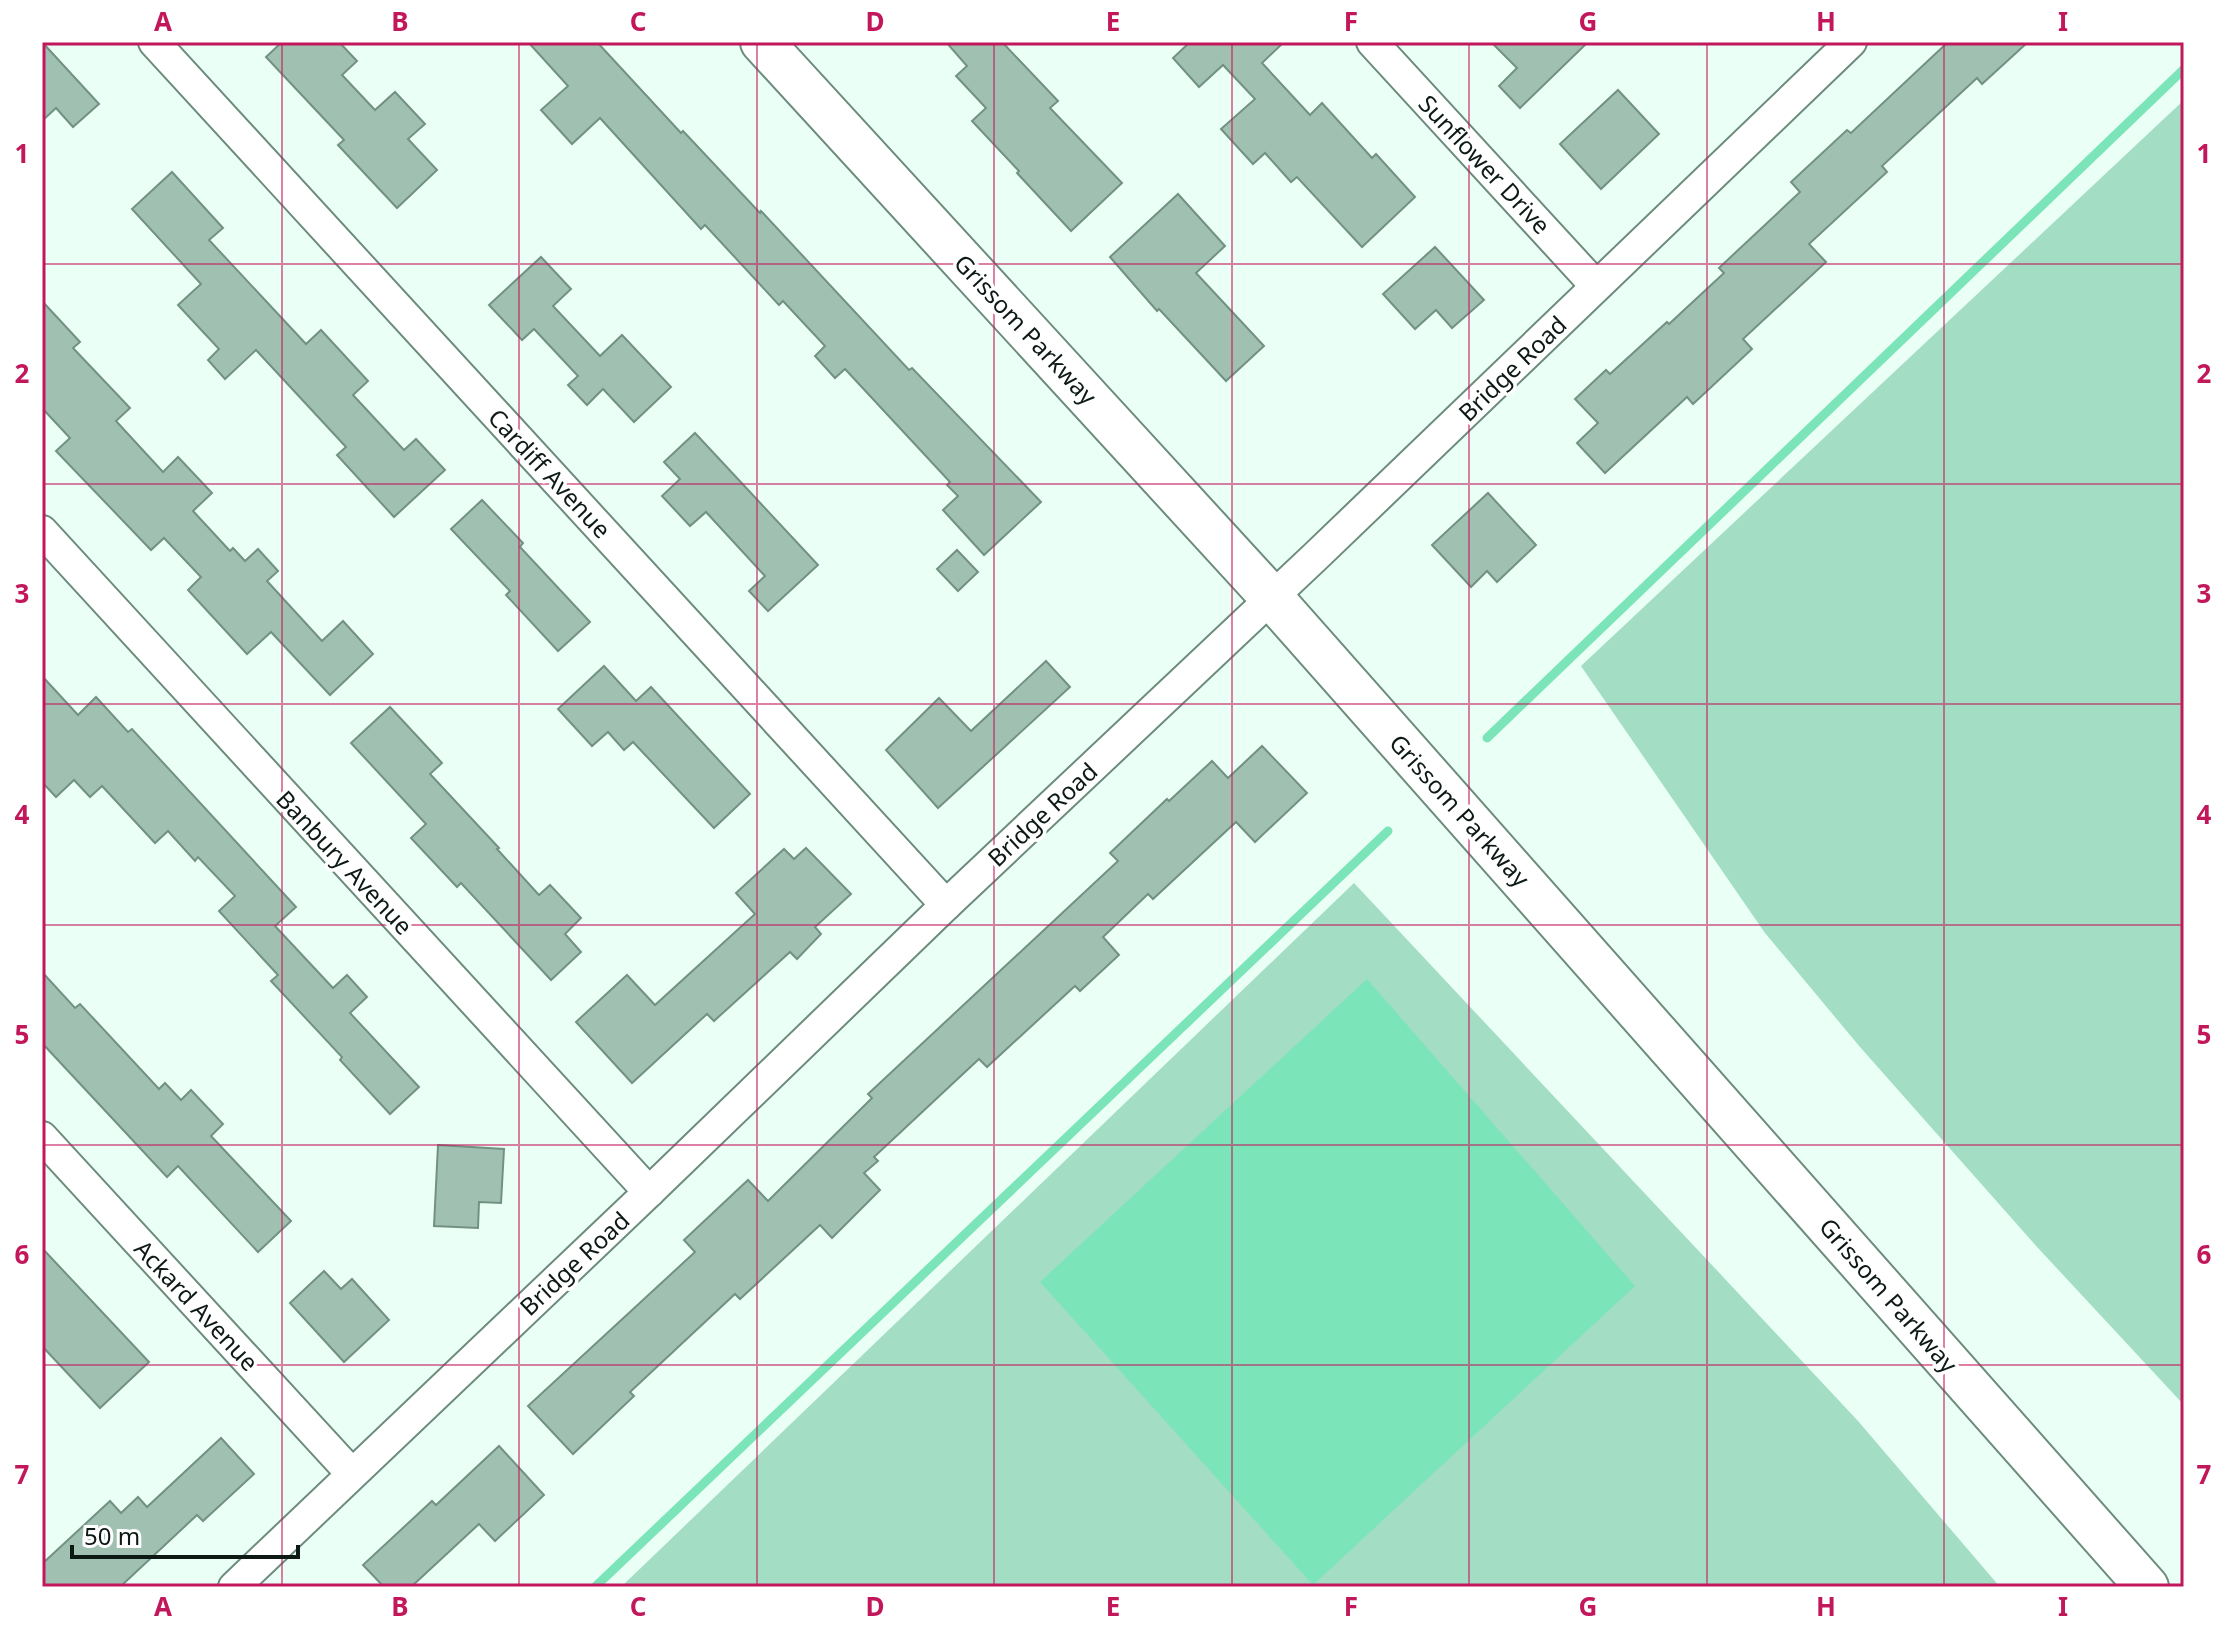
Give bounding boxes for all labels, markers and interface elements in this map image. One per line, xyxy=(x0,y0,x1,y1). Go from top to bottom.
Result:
text: A xyxy=(154,3,172,39)
text: B xyxy=(391,3,409,39)
text: C xyxy=(630,3,646,39)
text: D xyxy=(865,3,885,39)
text: E xyxy=(1106,3,1120,39)
text: F xyxy=(1344,3,1358,39)
text: G xyxy=(1579,3,1597,39)
text: H xyxy=(1816,3,1836,39)
text: I xyxy=(2058,3,2068,39)
street label: Sunflower Drive xyxy=(1412,87,1558,241)
text: 1 xyxy=(15,135,29,171)
text: 1 xyxy=(2197,135,2211,171)
street label: Grissom Parkway xyxy=(947,246,1105,412)
street label: Bridge Road xyxy=(1451,308,1573,428)
text: 2 xyxy=(15,355,30,391)
text: 2 xyxy=(2197,355,2212,391)
street label: Cardiff Avenue xyxy=(481,401,619,545)
text: 3 xyxy=(15,575,29,611)
text: 3 xyxy=(2197,575,2211,611)
street label: Grissom Parkway xyxy=(1382,726,1538,894)
street label: Bridge Road xyxy=(980,755,1104,873)
street label: Banbury Avenue xyxy=(269,783,421,941)
text: 4 xyxy=(15,796,30,832)
text: 4 xyxy=(2197,796,2212,832)
text: 5 xyxy=(15,1016,29,1052)
text: 5 xyxy=(2197,1016,2211,1052)
street label: Bridge Road xyxy=(512,1204,636,1322)
street label: Grissom Parkway xyxy=(1813,1211,1966,1380)
street label: Ackard Avenue xyxy=(128,1232,266,1378)
text: 6 xyxy=(15,1236,30,1272)
text: 6 xyxy=(2197,1236,2212,1272)
text: 7 xyxy=(15,1456,30,1492)
text: 7 xyxy=(2197,1456,2212,1492)
scale bar xyxy=(72,1509,298,1559)
text: 50 m xyxy=(84,1519,140,1552)
text: A xyxy=(154,1588,172,1624)
text: B xyxy=(391,1588,409,1624)
text: C xyxy=(630,1588,646,1624)
text: D xyxy=(865,1588,885,1624)
text: E xyxy=(1106,1588,1120,1624)
text: F xyxy=(1344,1588,1358,1624)
text: G xyxy=(1579,1588,1597,1624)
text: H xyxy=(1816,1588,1836,1624)
text: I xyxy=(2058,1588,2068,1624)

